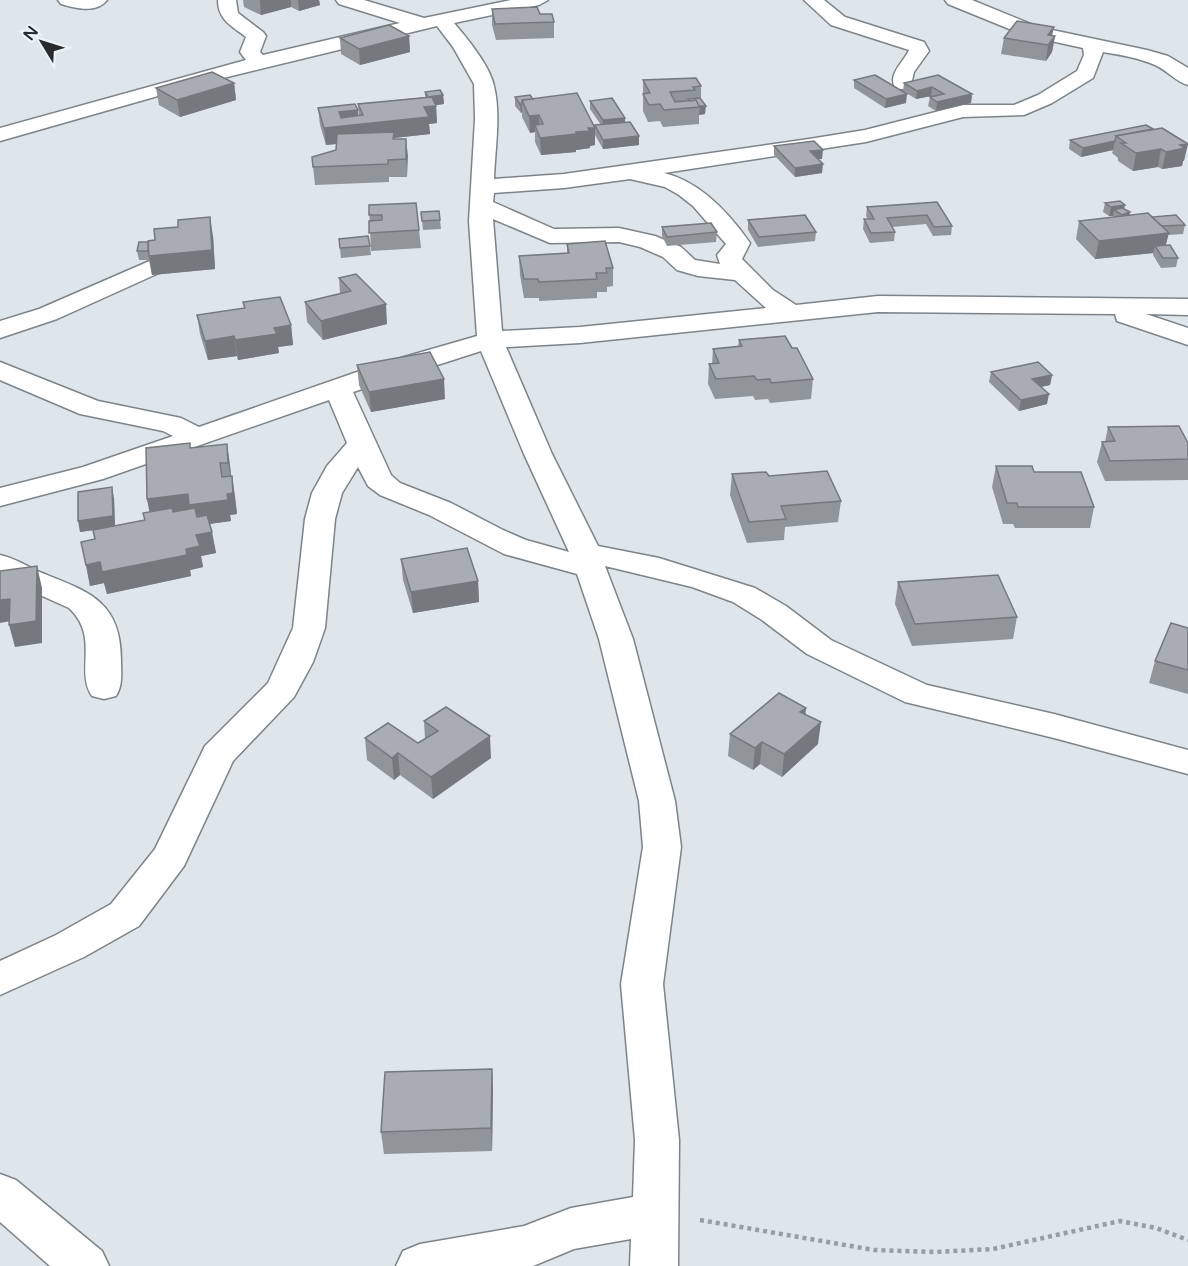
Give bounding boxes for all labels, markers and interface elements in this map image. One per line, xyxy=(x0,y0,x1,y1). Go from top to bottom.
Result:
north arrow xyxy=(12,12,72,72)
text: N xyxy=(19,22,43,45)

